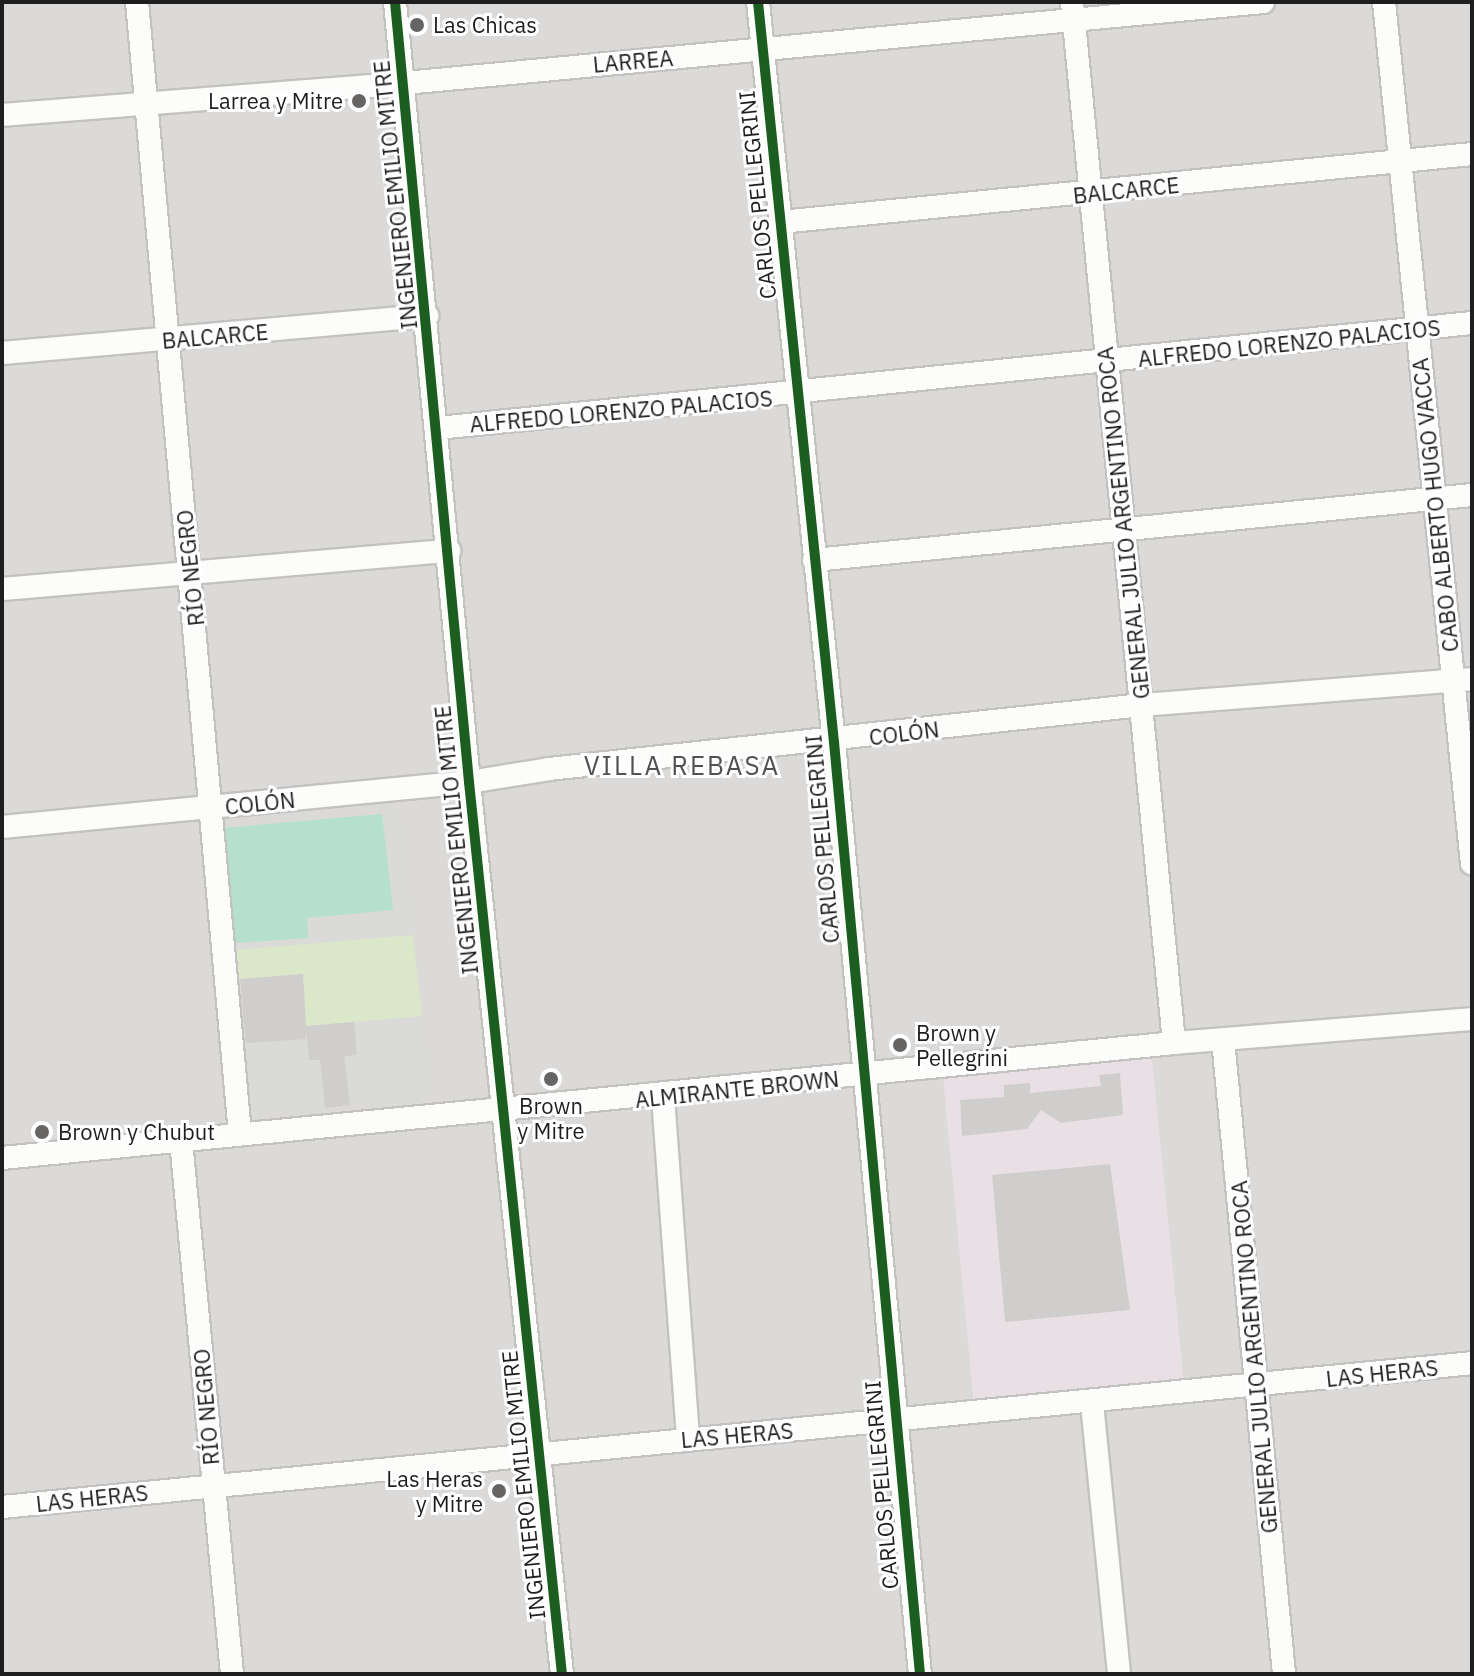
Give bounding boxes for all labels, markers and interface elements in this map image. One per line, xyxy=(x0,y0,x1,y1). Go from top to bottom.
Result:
place label: Las Chicas xyxy=(433,12,537,38)
marker: Las Chicas xyxy=(408,16,426,34)
street label: LARREA xyxy=(592,44,674,78)
street label: INGENIERO EMILIO MITRE xyxy=(368,59,422,331)
place label: Larrea y Mitre xyxy=(208,88,343,114)
street label: CARLOS PELLEGRINI xyxy=(733,90,781,300)
marker: Larrea y Mitre xyxy=(350,92,368,110)
street label: BALCARCE xyxy=(1072,171,1180,209)
street label: ALFREDO LORENZO PALACIOS xyxy=(1136,314,1442,372)
street label: BALCARCE xyxy=(161,318,269,354)
street label: GENERAL JULIO ARGENTINO ROCA xyxy=(1091,346,1155,700)
street label: CABO ALBERTO HUGO VACCA xyxy=(1406,357,1464,653)
street label: ALFREDO LORENZO PALACIOS xyxy=(468,385,774,437)
street label: RÍO NEGRO xyxy=(171,509,209,627)
street label: INGENIERO EMILIO MITRE xyxy=(429,704,483,976)
street label: COLÓN xyxy=(867,716,941,750)
street label: CARLOS PELLEGRINI xyxy=(800,734,844,944)
district label: VILLA REBASA xyxy=(584,750,780,782)
street label: COLÓN xyxy=(224,786,296,820)
place label: Brown y Pellegrini xyxy=(916,1019,1008,1070)
marker: Brown y Pellegrini xyxy=(891,1036,909,1054)
street label: ALMIRANTE BROWN xyxy=(634,1065,840,1113)
marker: Brown y Mitre xyxy=(542,1070,560,1088)
place label: Brown y Mitre xyxy=(517,1092,585,1144)
place label: Brown y Chubut xyxy=(58,1119,215,1145)
marker: Brown y Chubut xyxy=(33,1123,51,1141)
street label: GENERAL JULIO ARGENTINO ROCA xyxy=(1225,1180,1283,1534)
street label: RÍO NEGRO xyxy=(188,1348,224,1466)
street label: INGENIERO EMILIO MITRE xyxy=(496,1349,550,1621)
street label: LAS HERAS xyxy=(1324,1354,1440,1392)
street label: CARLOS PELLEGRINI xyxy=(859,1380,903,1590)
street label: LAS HERAS xyxy=(680,1417,794,1453)
place label: Las Heras y Mitre xyxy=(386,1465,483,1516)
street label: LAS HERAS xyxy=(34,1479,150,1517)
marker: Las Heras y Mitre xyxy=(490,1482,508,1500)

